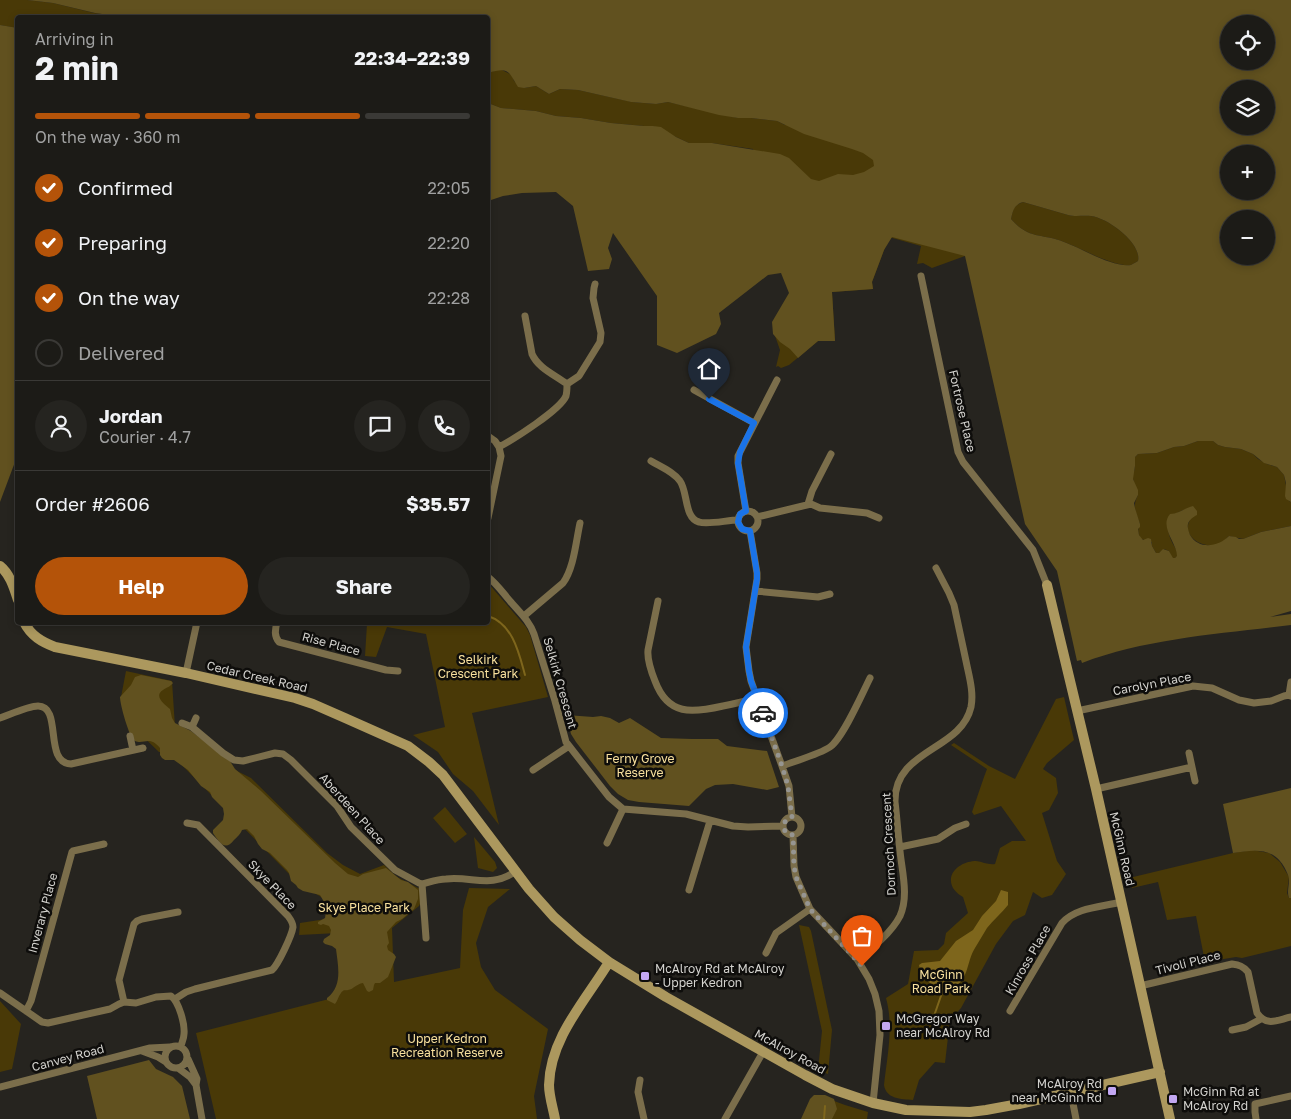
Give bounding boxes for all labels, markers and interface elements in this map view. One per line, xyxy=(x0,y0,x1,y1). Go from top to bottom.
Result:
map controls xyxy=(1220,15,1275,265)
button: locate xyxy=(1220,15,1275,70)
text: Arriving in xyxy=(35,29,114,49)
text: 22:34–22:39 xyxy=(354,46,470,69)
text: 2 min xyxy=(35,49,119,87)
button: layers xyxy=(1220,80,1275,135)
text: On the way · 360 m xyxy=(35,127,180,147)
button: + xyxy=(1220,145,1275,200)
icon: check xyxy=(35,174,63,202)
text: Confirmed xyxy=(78,176,173,199)
text: 22:05 xyxy=(427,178,470,198)
button: − xyxy=(1220,210,1275,265)
icon: check xyxy=(35,229,63,257)
text: Preparing xyxy=(78,231,167,254)
text: 22:20 xyxy=(427,233,470,253)
icon: check xyxy=(35,284,63,312)
text: On the way xyxy=(78,286,180,309)
text: 22:28 xyxy=(428,288,470,308)
text: Delivered xyxy=(78,341,165,364)
pin xyxy=(688,348,730,399)
icon: home xyxy=(695,355,723,383)
street label: Fortrose Place xyxy=(946,368,979,454)
button: person xyxy=(35,400,87,452)
button: chat xyxy=(354,400,406,452)
button: phone xyxy=(418,400,470,452)
text: Jordan xyxy=(99,404,163,427)
text: Courier · 4.7 xyxy=(99,427,191,447)
text: Order #2606 xyxy=(35,492,150,515)
text: $35.57 xyxy=(406,492,470,515)
button: Help xyxy=(35,557,248,615)
button: Share xyxy=(258,557,470,615)
street label: Rise Place xyxy=(300,629,362,658)
street label: Selkirk Crescent xyxy=(540,635,581,731)
park label: Selkirk Crescent Park xyxy=(438,652,519,681)
street label: Cedar Creek Road xyxy=(205,658,309,695)
street label: Carolyn Place xyxy=(1112,669,1192,698)
courier xyxy=(738,688,788,738)
icon: car xyxy=(749,699,777,727)
park label: Ferny Grove Reserve xyxy=(606,751,675,780)
street label: Aberdeen Place xyxy=(316,770,388,847)
street label: Dornoch Crescent xyxy=(878,792,899,896)
street label: McGinn Road xyxy=(1107,810,1138,887)
street label: Skye Place xyxy=(245,857,300,913)
street label: Inverary Place xyxy=(25,871,60,955)
park label: Skye Place Park xyxy=(318,900,410,915)
pin xyxy=(841,915,883,966)
icon: bag xyxy=(848,922,876,950)
street label: Kinross Place xyxy=(1001,922,1054,997)
street label: Tivoli Place xyxy=(1154,947,1222,978)
place label: McAlroy Rd at McAlroy - Upper Kedron xyxy=(655,961,785,990)
park label: McGinn Road Park xyxy=(912,967,970,996)
marker: McAlroy Rd at McAlroy - Upper Kedron xyxy=(639,970,651,982)
place label: McGregor Way near McAlroy Rd xyxy=(896,1011,990,1040)
marker: McGregor Way near McAlroy Rd xyxy=(880,1020,892,1032)
street label: McAlroy Road xyxy=(752,1026,828,1077)
park label: Upper Kedron Recreation Reserve xyxy=(391,1031,503,1060)
street label: Canvey Road xyxy=(30,1041,106,1074)
place label: McAlroy Rd near McGinn Rd xyxy=(1011,1076,1102,1105)
place label: McGinn Rd at McAlroy Rd xyxy=(1183,1084,1259,1113)
marker: McAlroy Rd near McGinn Rd xyxy=(1106,1085,1118,1097)
marker: McGinn Rd at McAlroy Rd xyxy=(1167,1093,1179,1105)

